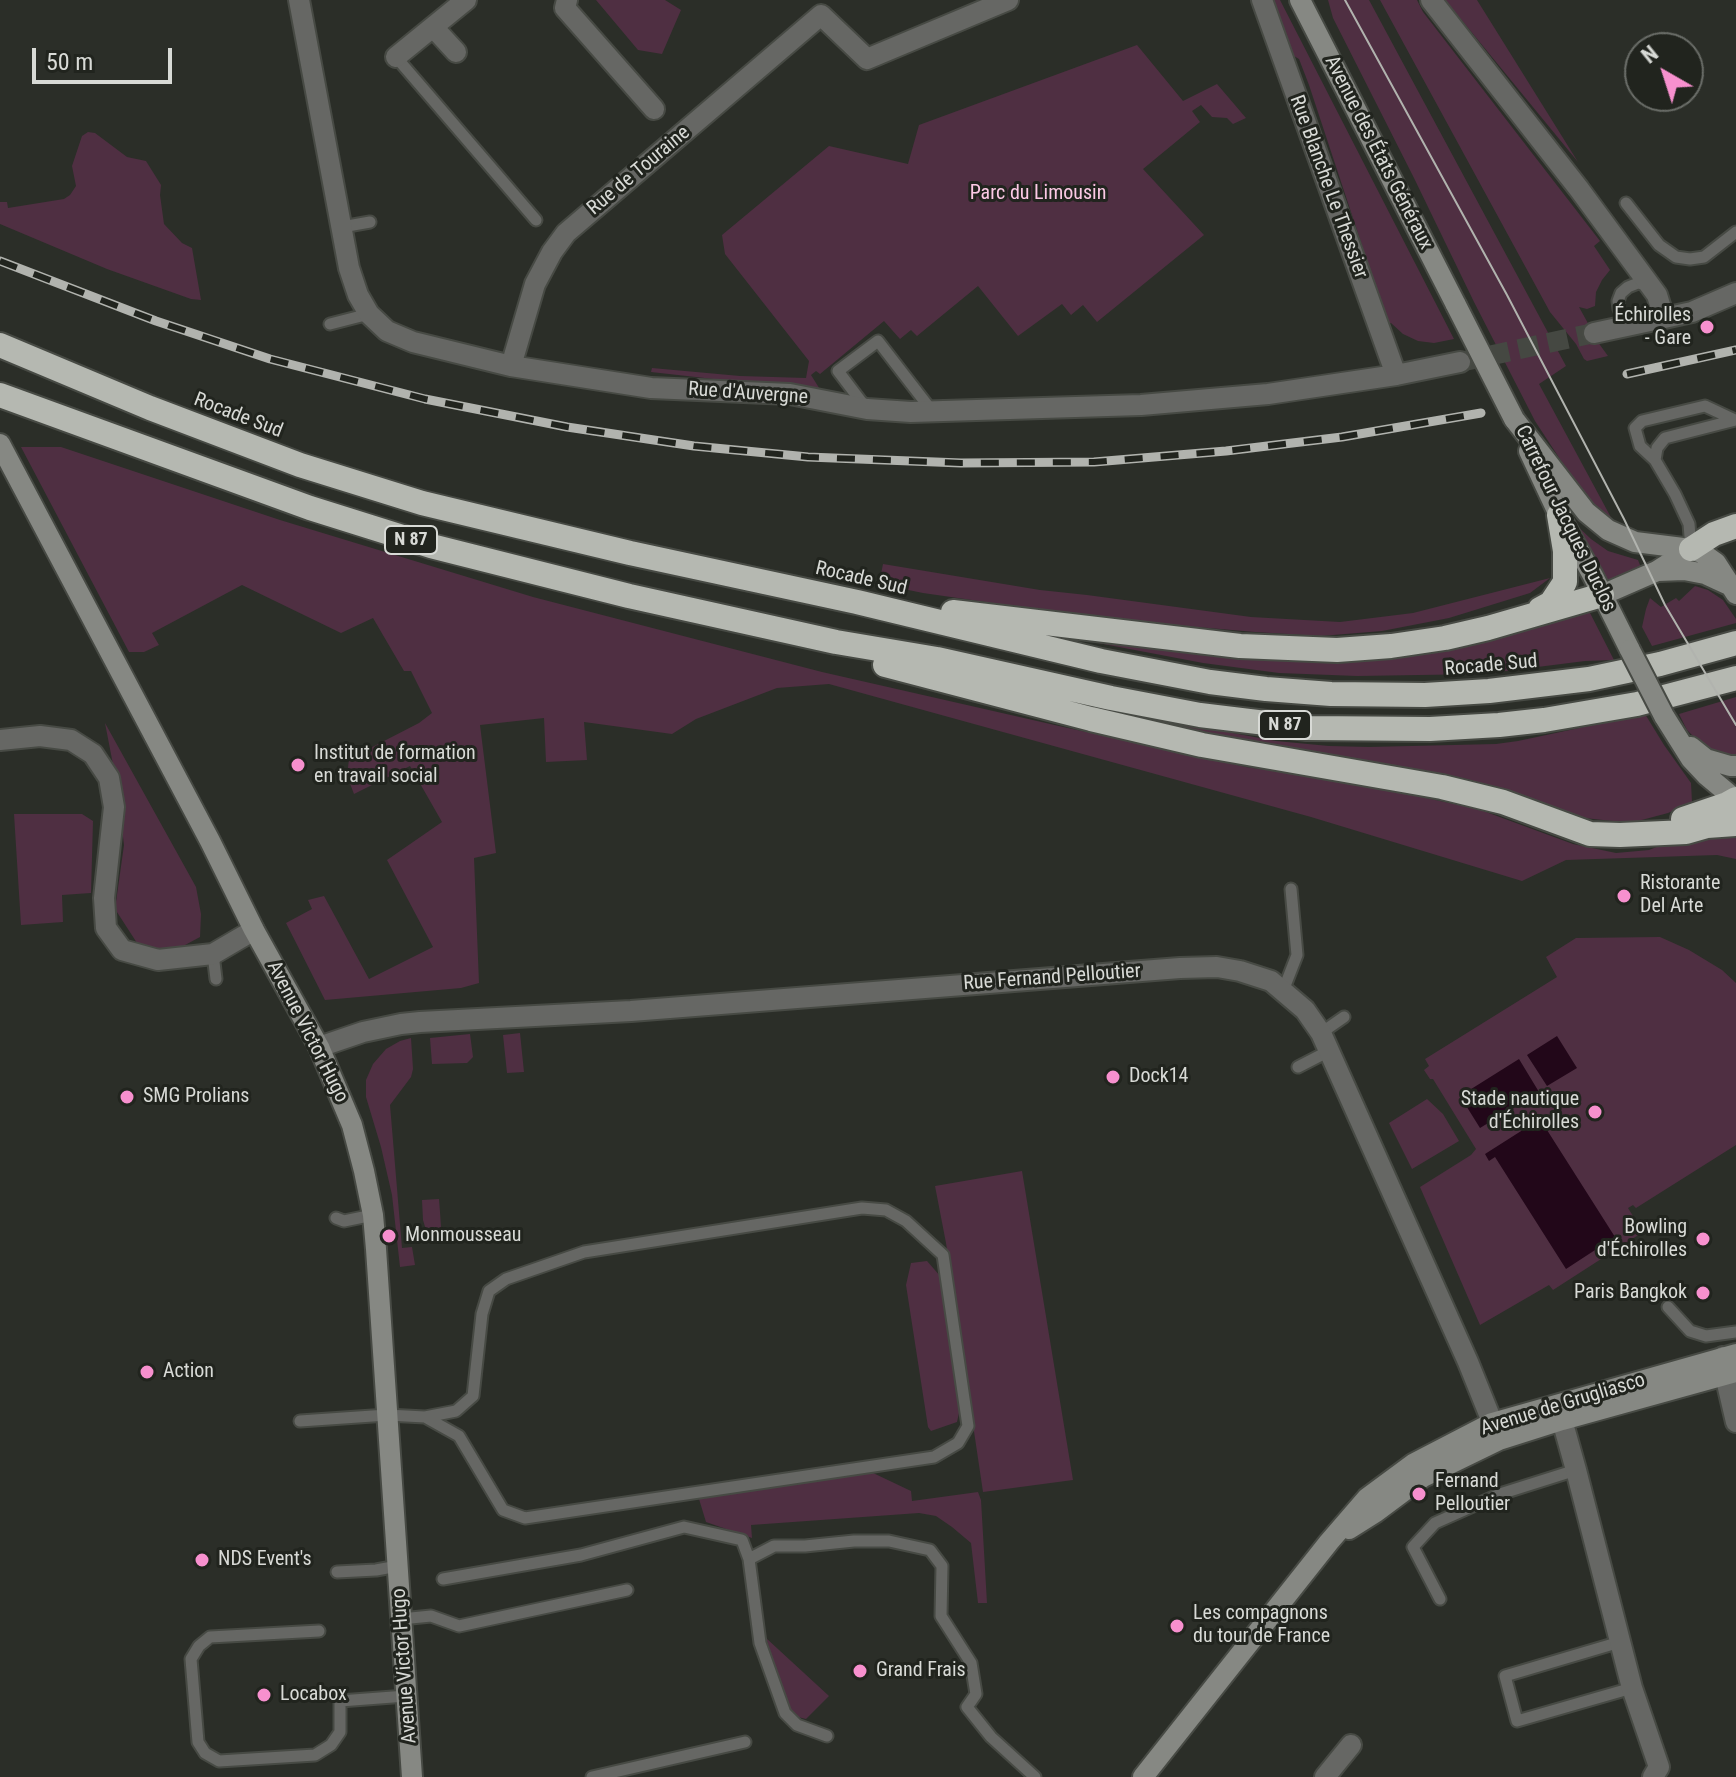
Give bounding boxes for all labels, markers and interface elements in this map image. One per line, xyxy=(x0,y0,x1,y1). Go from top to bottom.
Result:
scale bar xyxy=(36,32,176,82)
north arrow xyxy=(1624,32,1704,112)
text: N xyxy=(1637,41,1663,68)
text: 50 m xyxy=(46,48,93,76)
street label: Avenue des États Généraux xyxy=(1319,52,1437,254)
street label: Rue Blanche Le Thessier xyxy=(1284,92,1372,282)
street label: Rue de Touraine xyxy=(583,121,695,221)
park label: Parc du Limousin xyxy=(970,182,1106,206)
place label: Échirolles - Gare xyxy=(1614,304,1691,351)
marker: Échirolles - Gare xyxy=(1698,318,1716,336)
street label: Rue d'Auvergne xyxy=(687,378,809,410)
street label: Rocade Sud xyxy=(190,388,286,444)
street label: Carrefour Jacques Duclos xyxy=(1509,422,1621,616)
road number: N 87 xyxy=(385,526,437,554)
street label: Rocade Sud xyxy=(813,557,909,601)
street label: Rocade Sud xyxy=(1443,650,1539,682)
road number: N 87 xyxy=(1259,711,1311,739)
place label: Institut de formation en travail social xyxy=(314,742,476,789)
marker: Institut de formation en travail social xyxy=(289,756,307,774)
place label: Ristorante Del Arte xyxy=(1640,872,1720,919)
marker: Ristorante Del Arte xyxy=(1615,887,1633,905)
street label: Avenue Victor Hugo xyxy=(261,957,353,1107)
street label: Rue Fernand Pelloutier xyxy=(962,960,1142,996)
place label: Dock14 xyxy=(1129,1065,1188,1089)
marker: Dock14 xyxy=(1104,1068,1122,1086)
place label: SMG Prolians xyxy=(143,1085,249,1109)
marker: SMG Prolians xyxy=(118,1088,136,1106)
place label: Stade nautique d'Échirolles xyxy=(1461,1088,1579,1135)
marker: Stade nautique d'Échirolles xyxy=(1586,1103,1604,1121)
place label: Bowling d'Échirolles xyxy=(1597,1216,1687,1263)
place label: Monmousseau xyxy=(405,1224,521,1248)
marker: Monmousseau xyxy=(380,1227,398,1245)
marker: Bowling d'Échirolles xyxy=(1694,1230,1712,1248)
place label: Paris Bangkok xyxy=(1574,1281,1687,1305)
marker: Paris Bangkok xyxy=(1694,1284,1712,1302)
place label: Action xyxy=(163,1360,214,1384)
marker: Action xyxy=(138,1363,156,1381)
street label: Avenue de Grugliasco xyxy=(1478,1369,1648,1441)
place label: Fernand Pelloutier xyxy=(1435,1470,1510,1517)
marker: Fernand Pelloutier xyxy=(1410,1485,1428,1503)
place label: NDS Event's xyxy=(218,1548,312,1572)
marker: NDS Event's xyxy=(193,1551,211,1569)
street label: Avenue Victor Hugo xyxy=(388,1588,422,1744)
place label: Les compagnons du tour de France xyxy=(1193,1602,1330,1649)
marker: Les compagnons du tour de France xyxy=(1168,1617,1186,1635)
place label: Grand Frais xyxy=(876,1659,966,1683)
marker: Grand Frais xyxy=(851,1662,869,1680)
place label: Locabox xyxy=(280,1683,347,1707)
marker: Locabox xyxy=(255,1686,273,1704)

